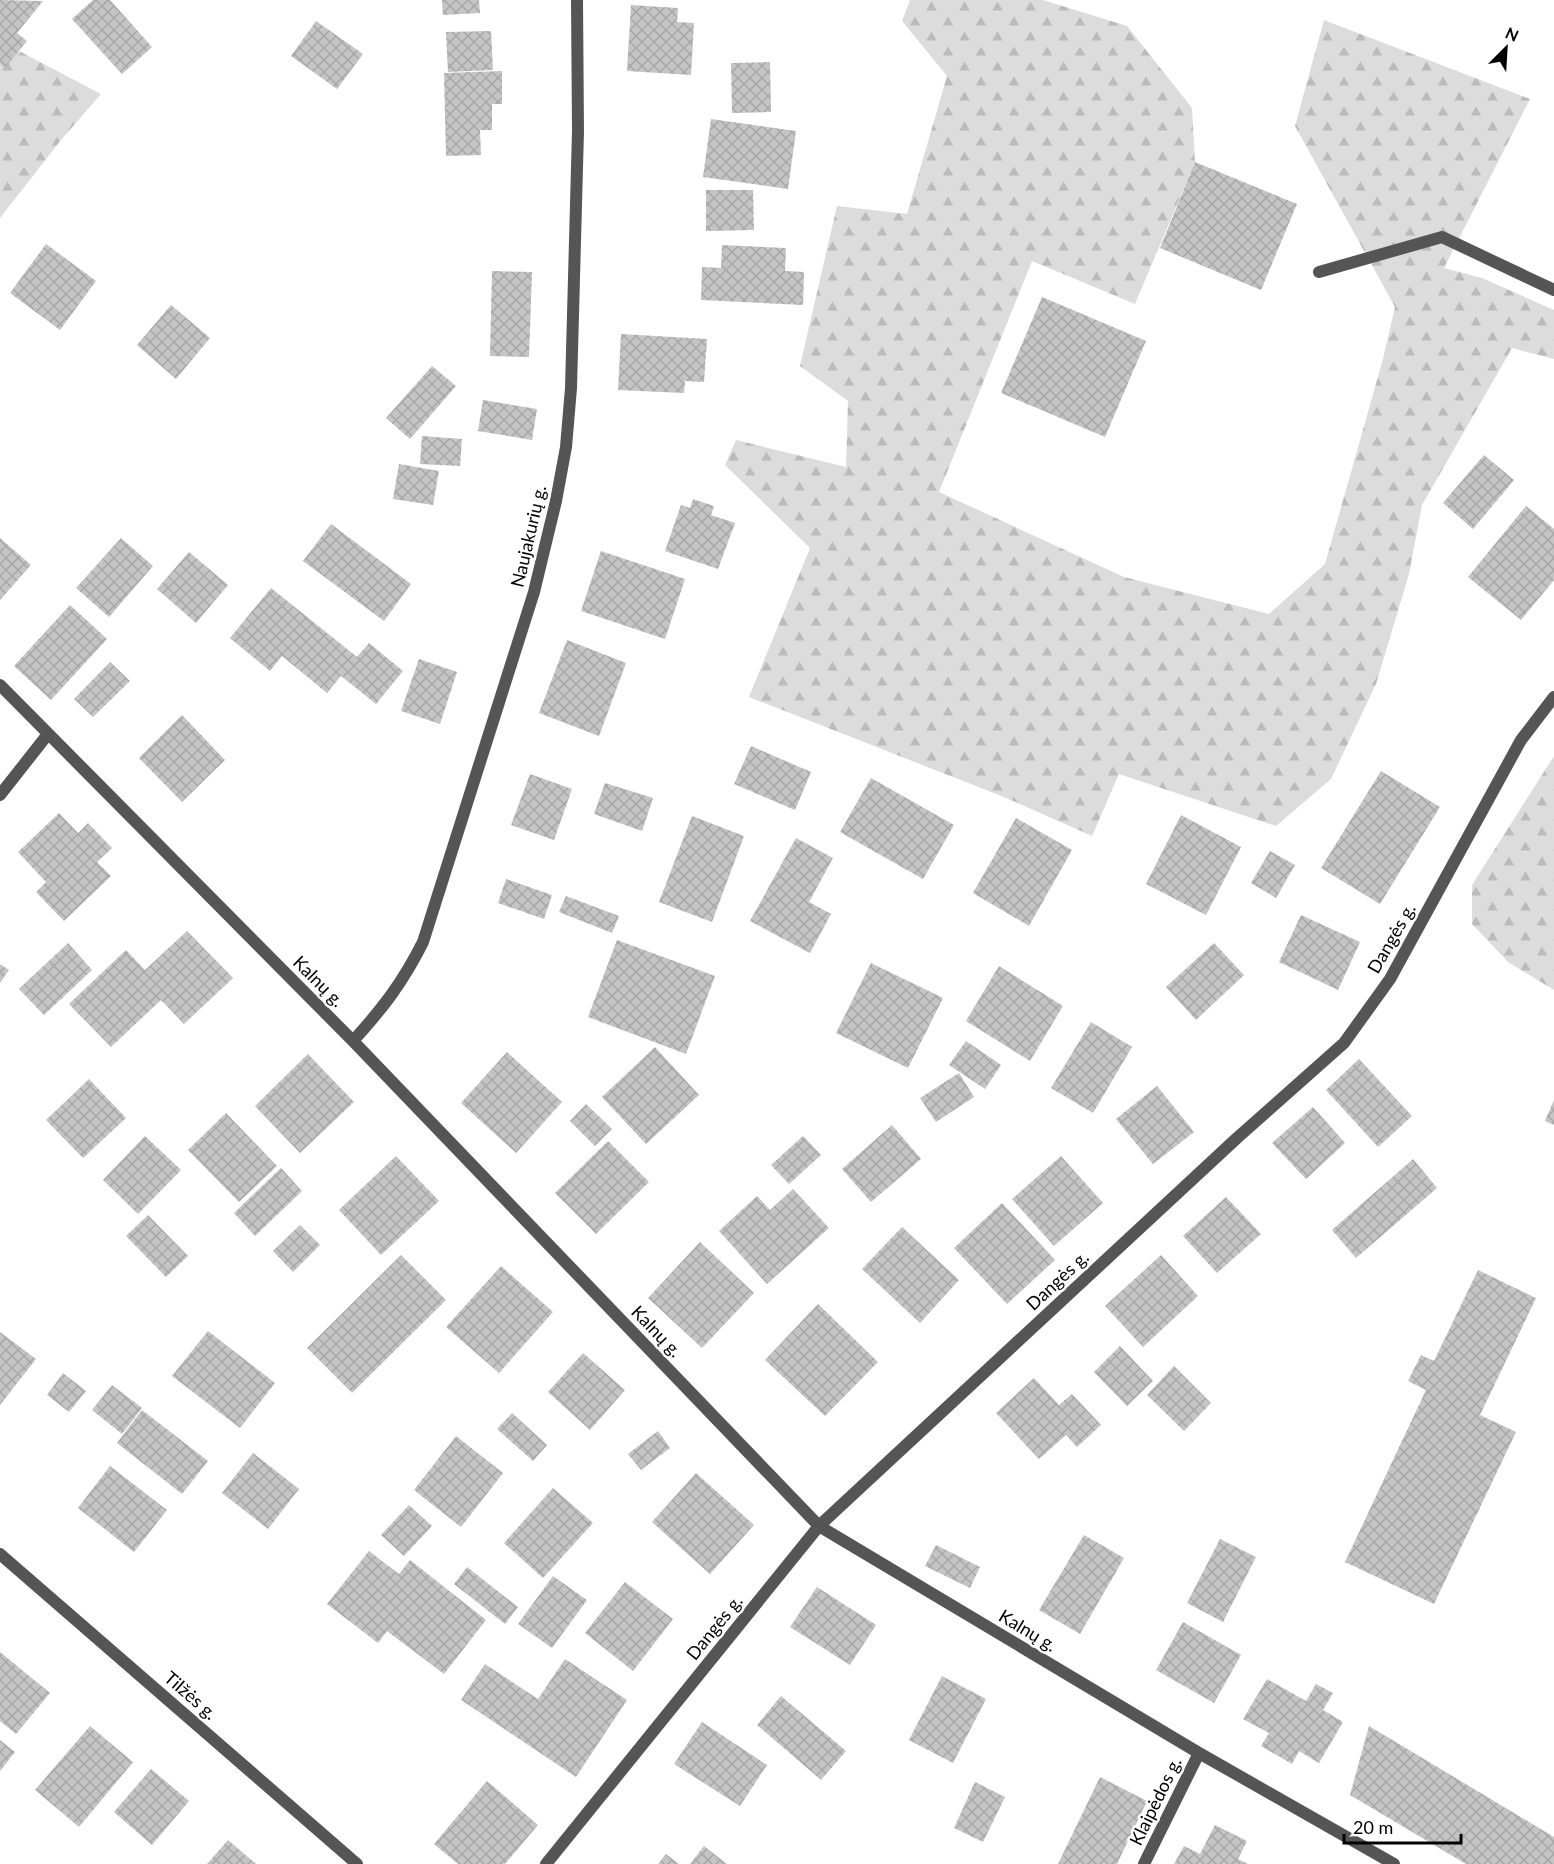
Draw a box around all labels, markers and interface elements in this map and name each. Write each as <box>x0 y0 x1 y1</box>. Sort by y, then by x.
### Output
north arrow <box>1476 18 1536 78</box>
text: N <box>1503 23 1522 45</box>
street label: Naujakurių g. <box>506 483 550 589</box>
street label: Dangės g. <box>1362 899 1420 977</box>
street label: Kalnų g. <box>289 951 349 1011</box>
street label: Dangės g. <box>1021 1246 1093 1314</box>
street label: Kalnų g. <box>627 1301 687 1361</box>
street label: Dangės g. <box>681 1590 747 1664</box>
street label: Kalnų g. <box>995 1604 1061 1656</box>
street label: Tilžės g. <box>160 1666 222 1724</box>
street label: Klaipėdos g. <box>1124 1753 1186 1849</box>
scale bar <box>1344 1807 1461 1845</box>
text: 20 m <box>1353 1816 1393 1838</box>

